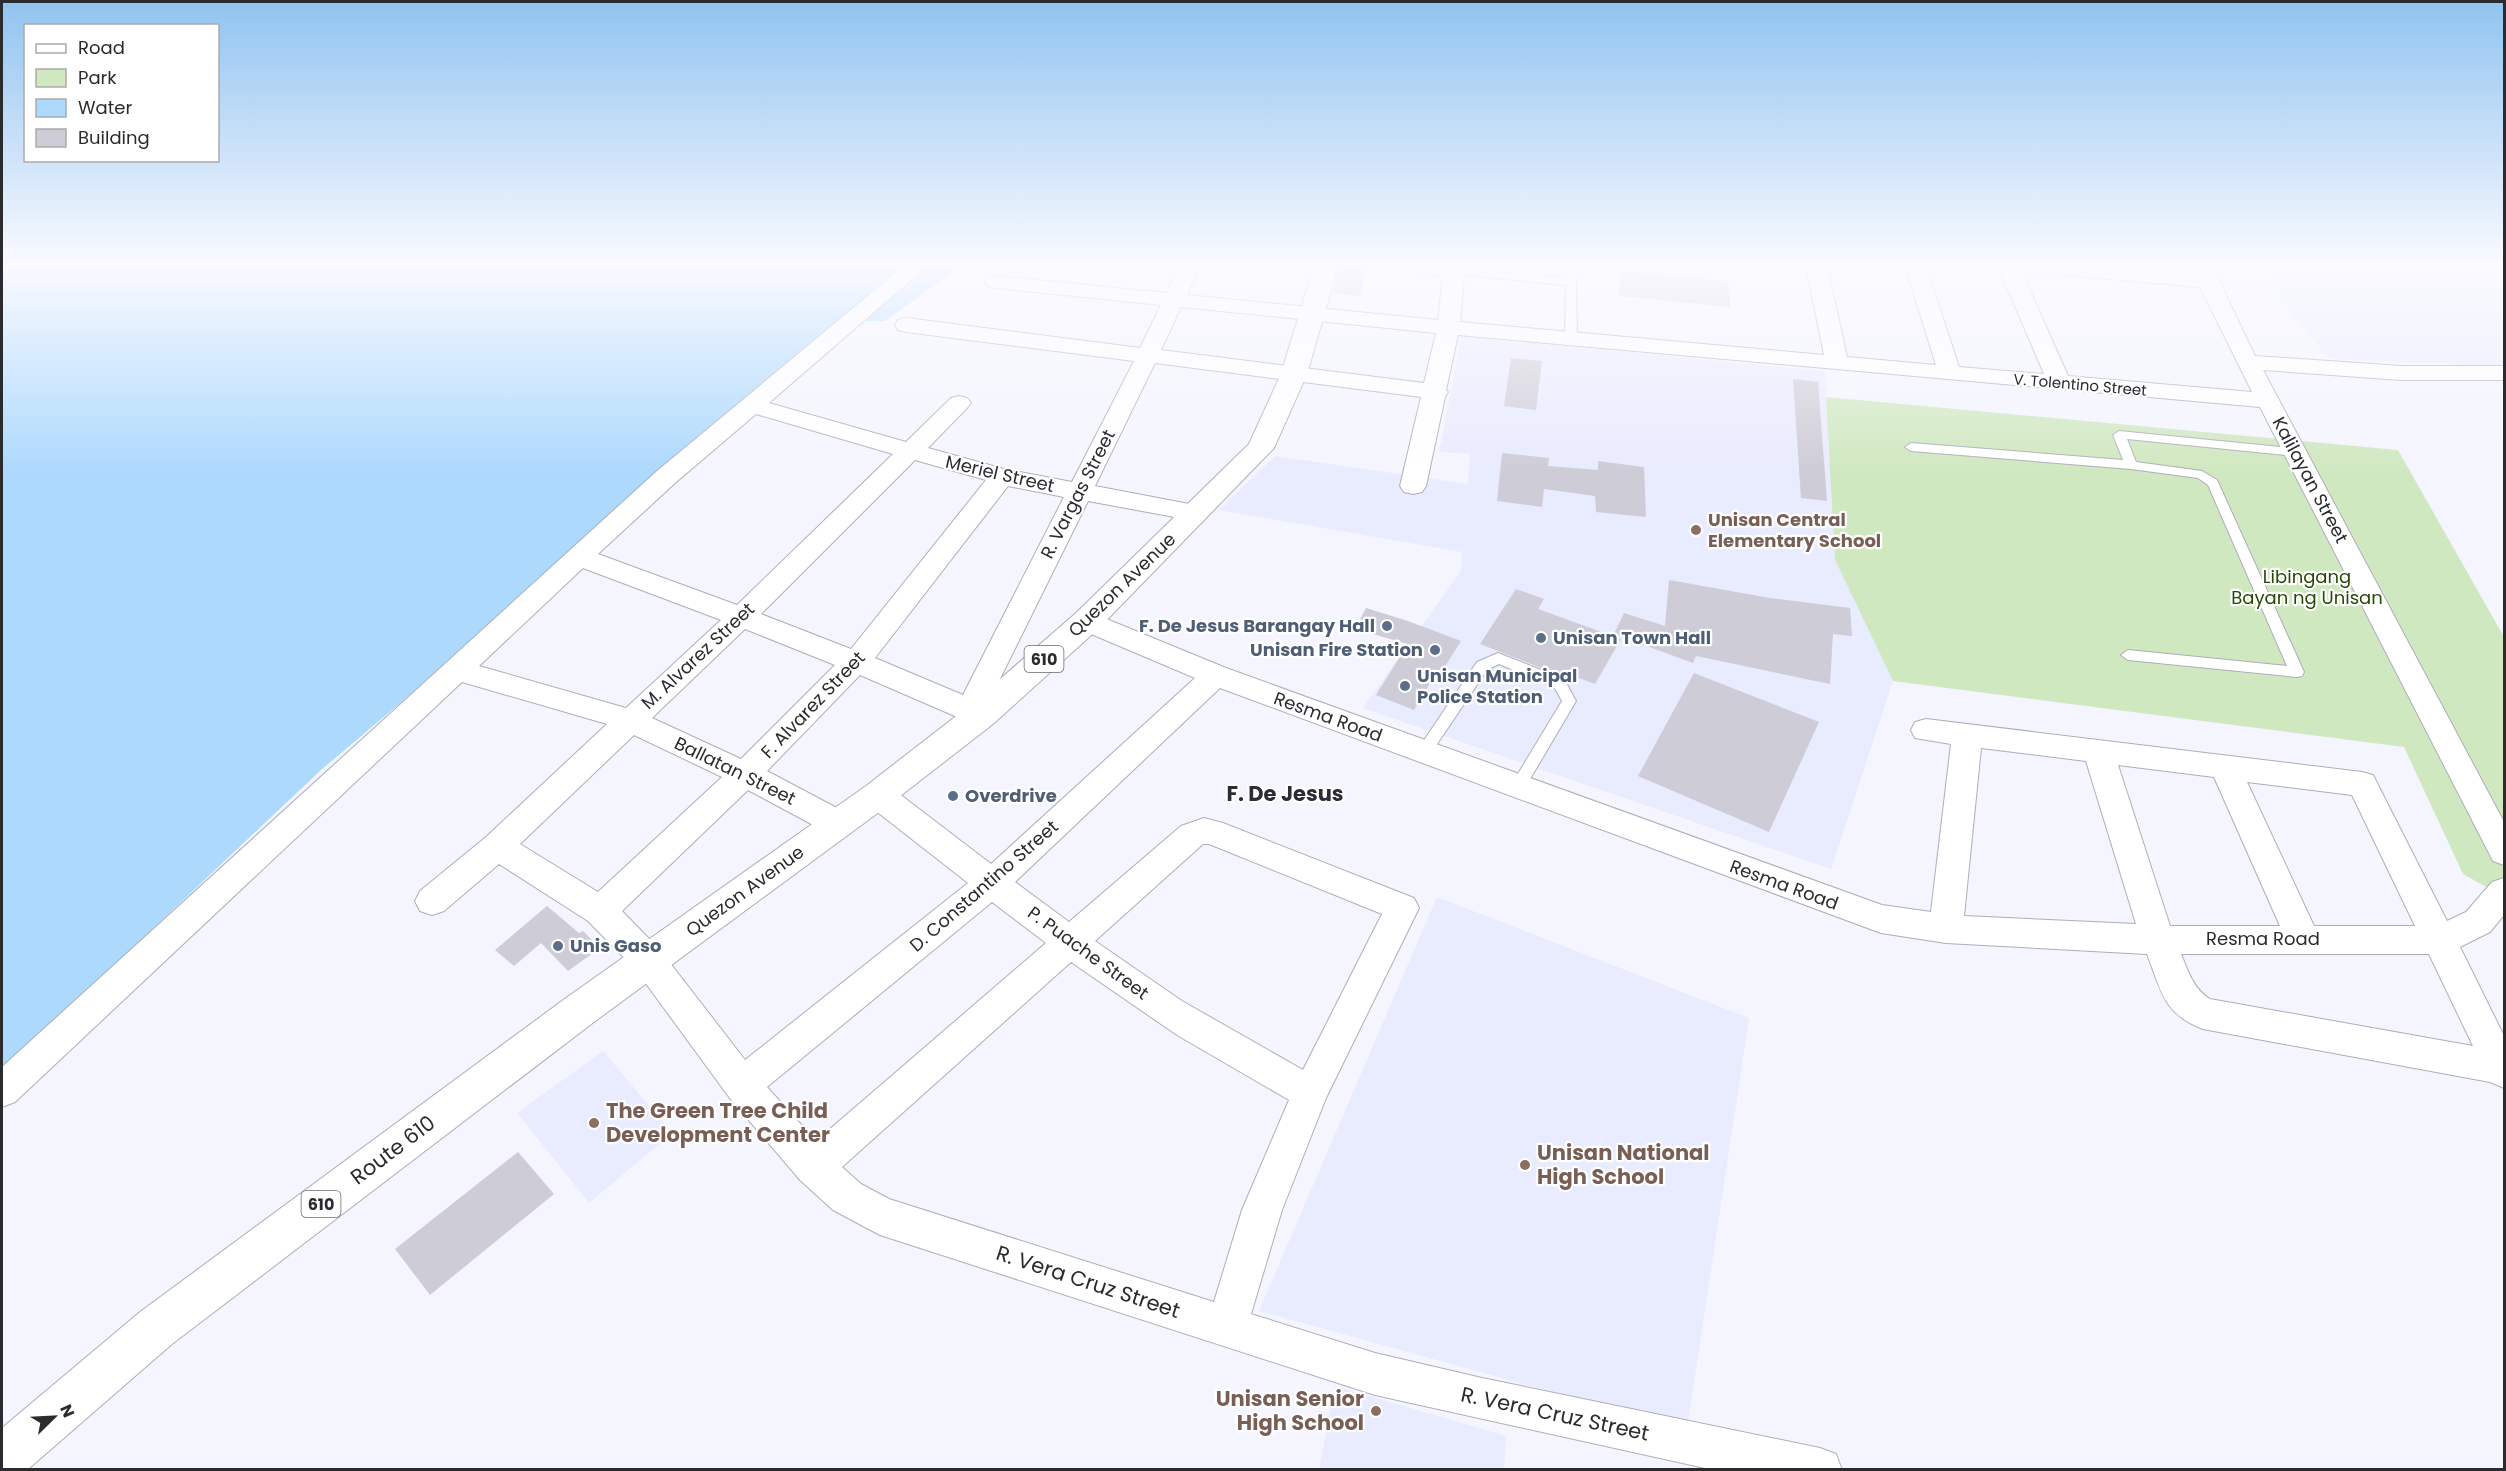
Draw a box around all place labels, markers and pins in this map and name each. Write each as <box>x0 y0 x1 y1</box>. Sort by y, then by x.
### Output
place label: Unisan Central Elementary School <box>1708 507 1881 553</box>
marker: Unisan Central Elementary School <box>1689 523 1703 537</box>
place label: F. De Jesus Barangay Hall <box>1139 613 1375 638</box>
marker: F. De Jesus Barangay Hall <box>1380 619 1394 633</box>
place label: Unisan Town Hall <box>1553 625 1711 650</box>
marker: Unisan Town Hall <box>1534 631 1548 645</box>
place label: Unisan Fire Station <box>1250 637 1423 662</box>
marker: Unisan Fire Station <box>1428 643 1442 657</box>
place label: Unisan Municipal Police Station <box>1417 663 1577 709</box>
marker: Unisan Municipal Police Station <box>1398 679 1412 693</box>
place label: Overdrive <box>965 783 1057 808</box>
marker: Overdrive <box>946 789 960 803</box>
place label: Unis Gaso <box>570 933 661 958</box>
marker: Unis Gaso <box>551 939 565 953</box>
place label: The Green Tree Child Development Center <box>606 1096 830 1149</box>
marker: The Green Tree Child Development Center <box>587 1116 601 1130</box>
place label: Unisan National High School <box>1537 1138 1710 1191</box>
marker: Unisan National High School <box>1518 1158 1532 1172</box>
place label: Unisan Senior High School <box>1216 1384 1364 1437</box>
marker: Unisan Senior High School <box>1369 1404 1383 1418</box>

